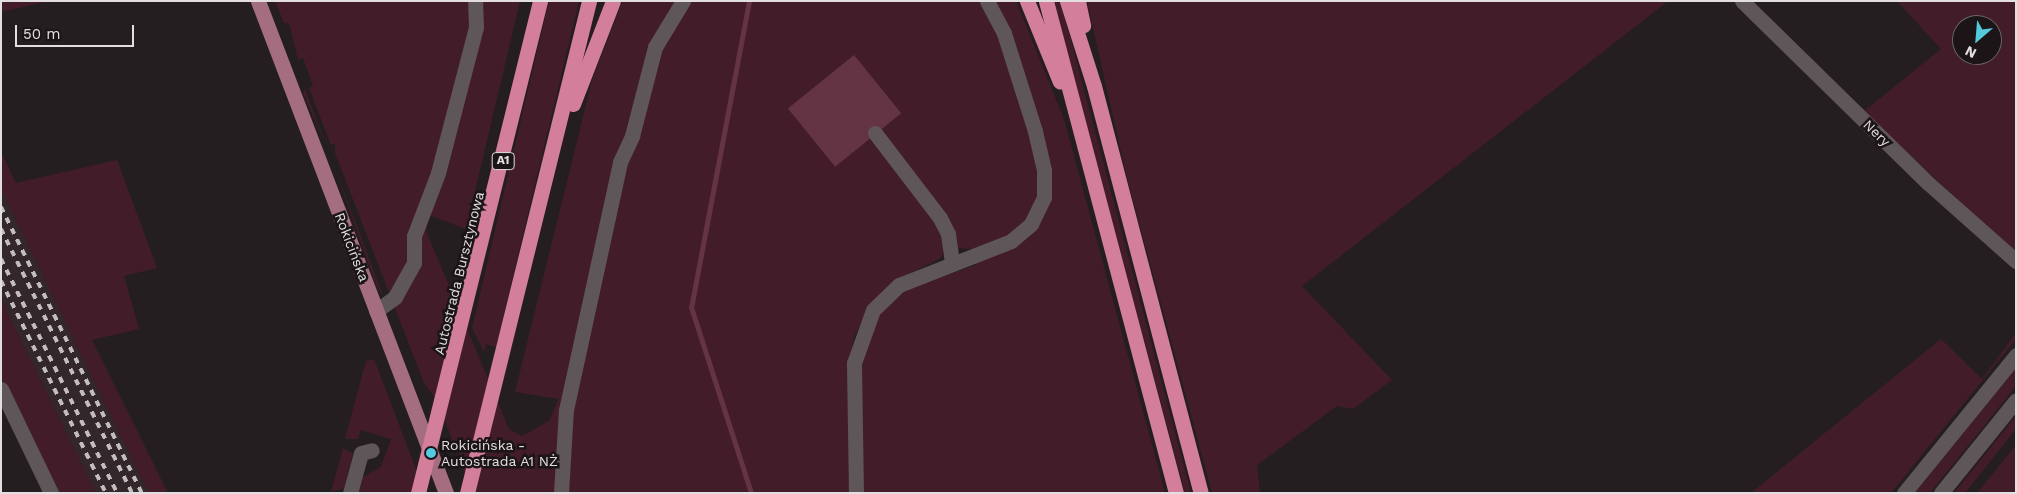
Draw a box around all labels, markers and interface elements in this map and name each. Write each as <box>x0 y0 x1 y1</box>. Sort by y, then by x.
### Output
scale bar <box>18 15 136 47</box>
north arrow <box>1952 15 2002 65</box>
text: 50 m <box>23 25 60 43</box>
text: N <box>1962 43 1979 62</box>
street label: Nery <box>1860 116 1894 150</box>
road number: A1 <box>490 152 516 170</box>
street label: Autostrada Bursztynowa <box>431 190 487 356</box>
street label: Rokicińska <box>331 210 373 284</box>
place label: Rokicińska - Autostrada A1 NŻ <box>441 437 559 470</box>
marker: Rokicińska - Autostrada A1 NŻ <box>425 447 437 459</box>

